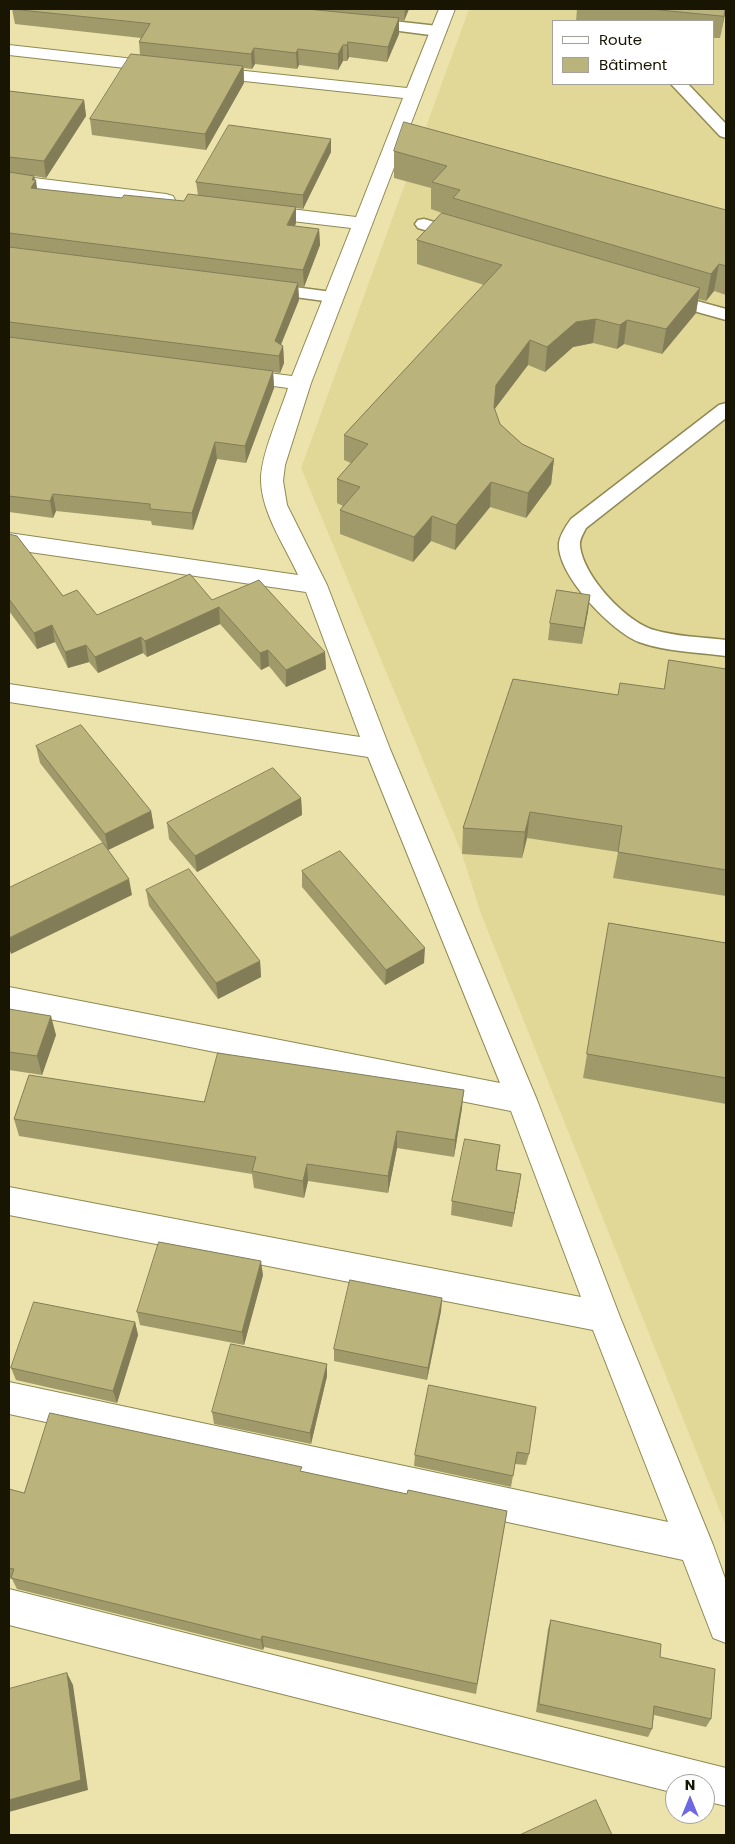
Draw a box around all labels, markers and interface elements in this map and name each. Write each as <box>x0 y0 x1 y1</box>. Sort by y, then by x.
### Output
legend <box>552 20 715 85</box>
text: Route <box>599 29 642 50</box>
text: Bâtiment <box>599 54 667 75</box>
north arrow <box>665 1774 715 1824</box>
text: N <box>685 1775 695 1795</box>

